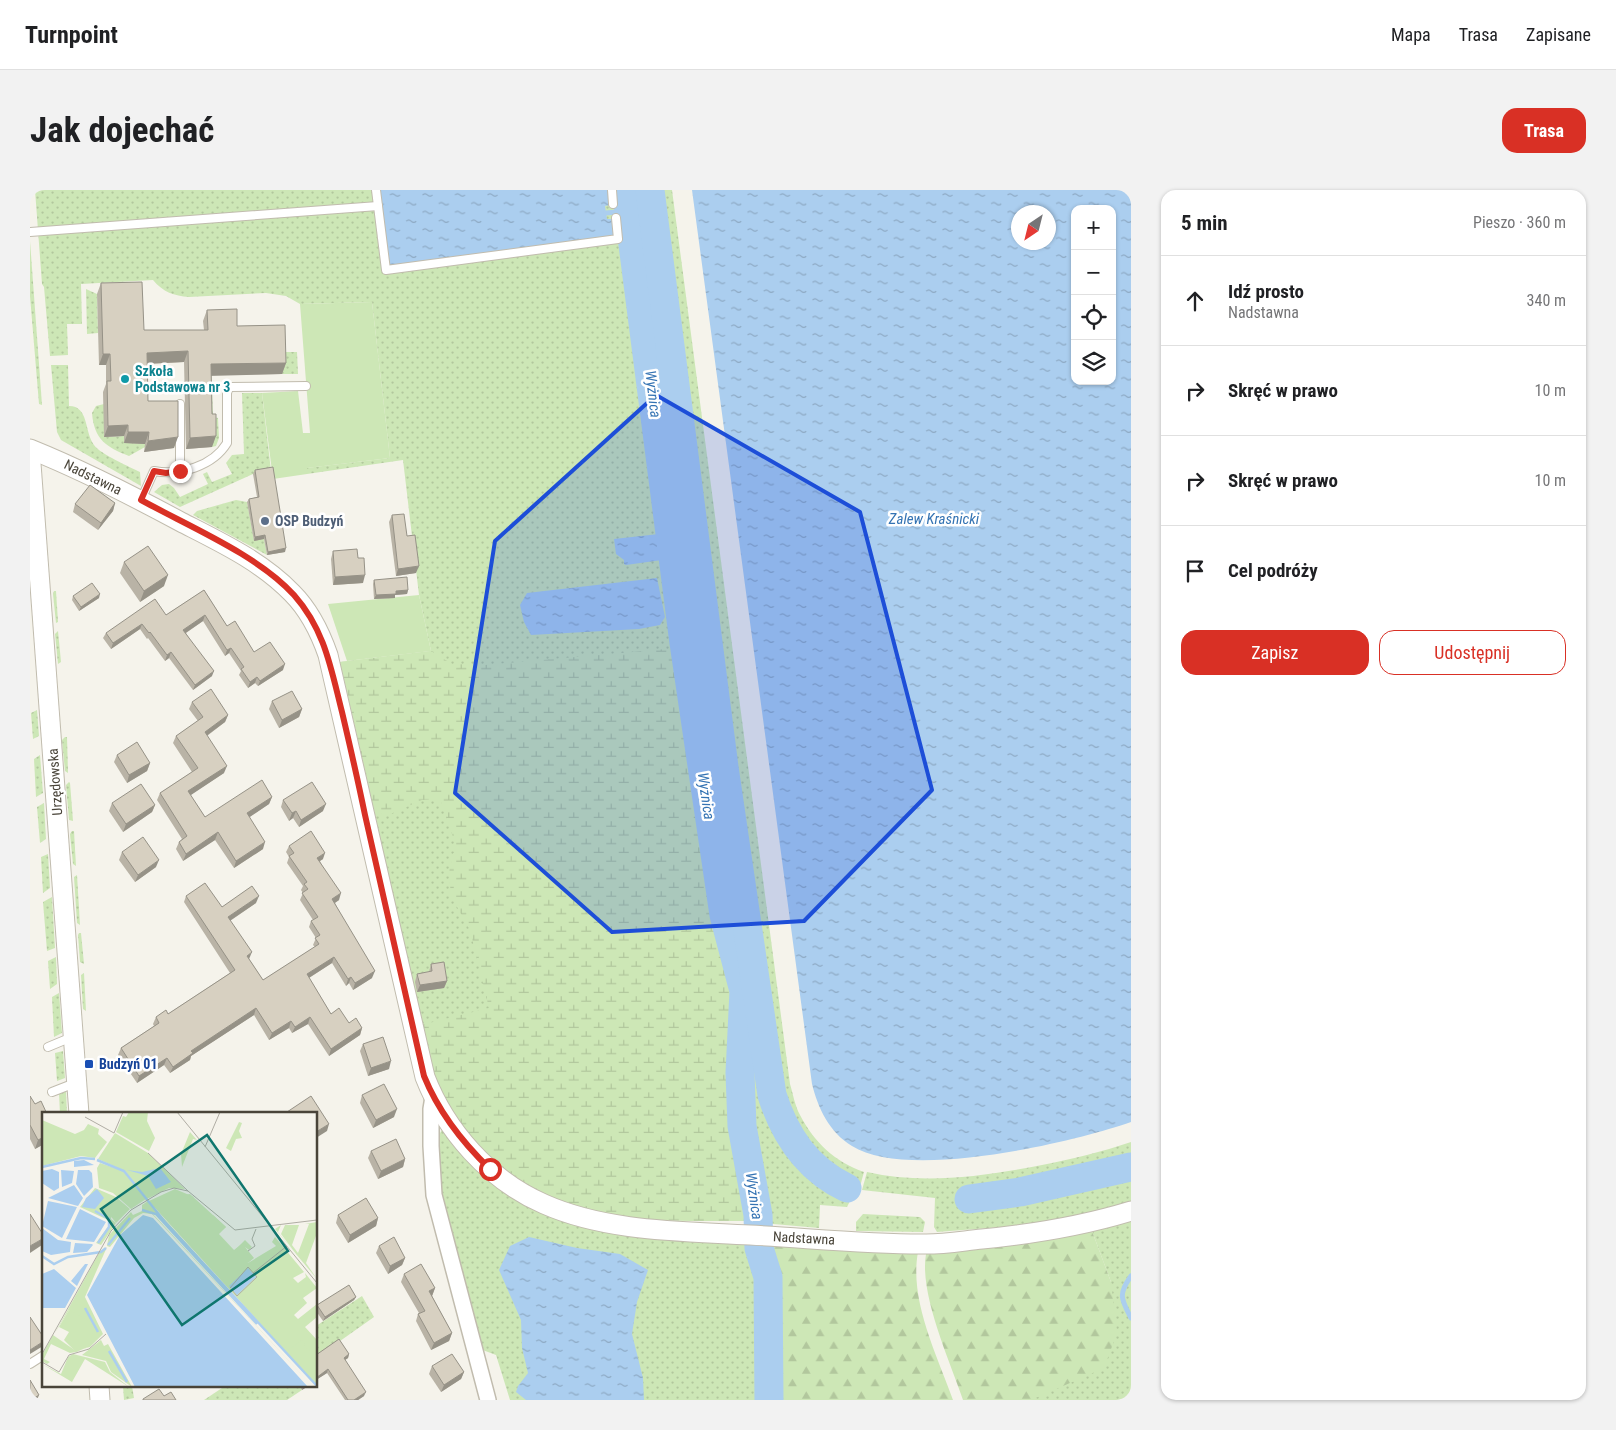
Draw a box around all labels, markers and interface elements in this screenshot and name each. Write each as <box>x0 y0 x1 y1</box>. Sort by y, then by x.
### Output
text: Turnpoint <box>25 21 118 49</box>
text: Mapa <box>1391 24 1431 45</box>
text: Trasa <box>1459 24 1498 45</box>
text: Zapisane <box>1526 24 1591 45</box>
button: Trasa <box>1502 108 1586 153</box>
text: Jak dojechać <box>30 110 214 151</box>
north arrow <box>1011 205 1056 250</box>
map controls <box>1071 205 1116 385</box>
button: + <box>1071 205 1116 250</box>
text: 5 min <box>1181 211 1228 235</box>
text: Pieszo · 360 m <box>1473 213 1566 232</box>
button: − <box>1071 250 1116 295</box>
text: Idź prosto <box>1228 280 1304 303</box>
icon: ahead <box>1181 287 1209 315</box>
text: 340 m <box>1527 291 1566 310</box>
button: locate <box>1071 295 1116 340</box>
text: Nadstawna <box>1228 303 1299 322</box>
button: layers <box>1071 340 1116 385</box>
place label: Szkoła Podstawowa nr 3 <box>135 363 230 395</box>
water label: Wyżnica <box>641 369 665 419</box>
marker: Szkoła Podstawowa nr 3 <box>119 373 131 385</box>
icon: right <box>1181 377 1209 405</box>
text: Skręć w prawo <box>1228 379 1338 402</box>
text: 10 m <box>1534 381 1566 400</box>
street label: Nadstawna <box>62 456 124 498</box>
route end <box>169 460 192 483</box>
icon: right <box>1181 467 1209 495</box>
text: Skręć w prawo <box>1228 469 1338 492</box>
text: 10 m <box>1534 471 1566 490</box>
water label: Zalew Kraśnicki <box>888 510 980 528</box>
place label: OSP Budzyń <box>275 513 343 529</box>
marker: OSP Budzyń <box>259 515 271 527</box>
icon: arrive <box>1181 557 1209 585</box>
text: Cel podróży <box>1228 559 1318 582</box>
button: Zapisz <box>1181 630 1369 675</box>
button: Udostępnij <box>1379 630 1566 675</box>
street label: Urzędowska <box>45 748 65 816</box>
water label: Wyżnica <box>694 771 718 821</box>
place label: Budzyń 01 <box>99 1056 158 1072</box>
marker: Budzyń 01 <box>83 1058 95 1070</box>
inset map <box>42 1112 318 1388</box>
route start <box>479 1158 502 1181</box>
water label: Wyżnica <box>742 1171 766 1221</box>
street label: Nadstawna <box>773 1228 835 1248</box>

